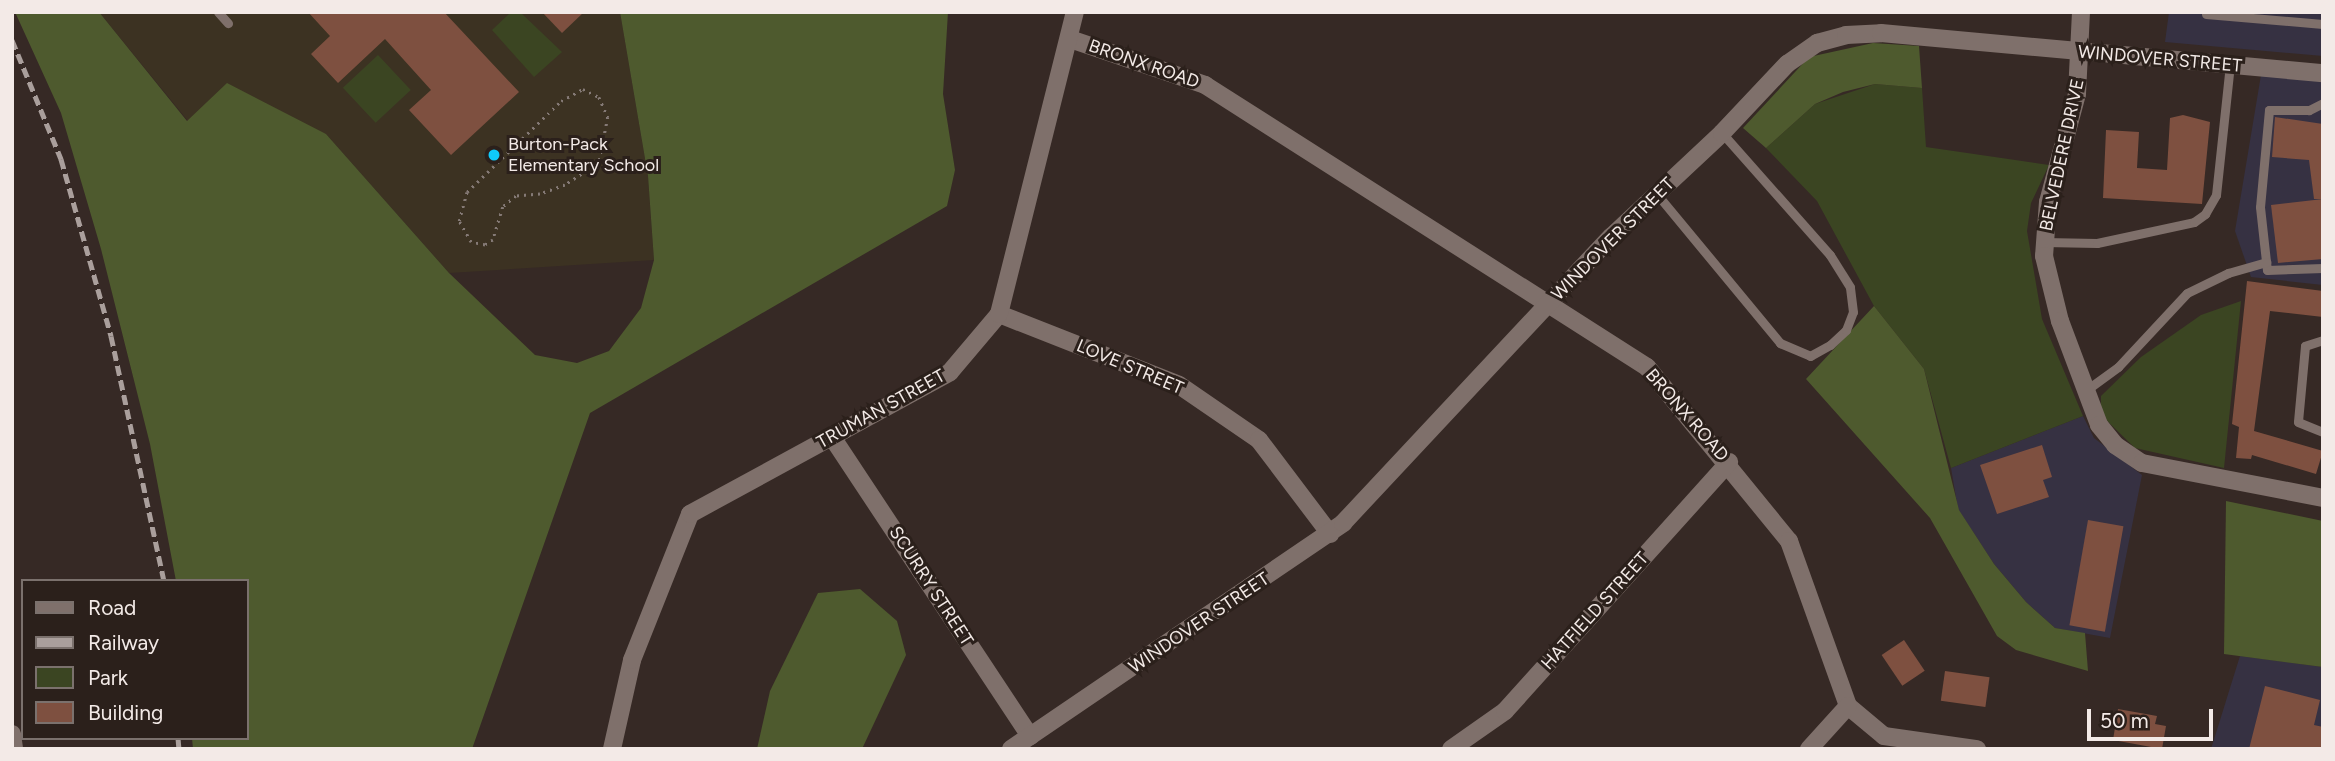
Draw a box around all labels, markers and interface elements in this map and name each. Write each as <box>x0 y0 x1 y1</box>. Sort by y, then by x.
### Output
street label: BRONX ROAD <box>1086 35 1202 93</box>
street label: WINDOVER STREET <box>2077 41 2243 77</box>
street label: BELVEDERE DRIVE <box>2035 77 2089 233</box>
place label: Burton-Pack Elementary School <box>508 134 659 176</box>
marker: Burton-Pack Elementary School <box>486 147 502 163</box>
street label: WINDOVER STREET <box>1547 173 1679 305</box>
street label: LOVE STREET <box>1073 335 1187 399</box>
street label: BRONX ROAD <box>1641 364 1733 466</box>
street label: TRUMAN STREET <box>813 365 949 453</box>
street label: SCURRY STREET <box>884 522 978 650</box>
street label: HATFIELD STREET <box>1537 548 1653 674</box>
street label: WINDOVER STREET <box>1125 568 1273 678</box>
legend <box>21 579 248 740</box>
text: Road <box>88 595 136 620</box>
text: Railway <box>88 630 159 655</box>
text: Park <box>88 665 128 690</box>
scale bar <box>2090 694 2216 738</box>
text: Building <box>88 700 163 725</box>
text: 50 m <box>2100 708 2149 733</box>

